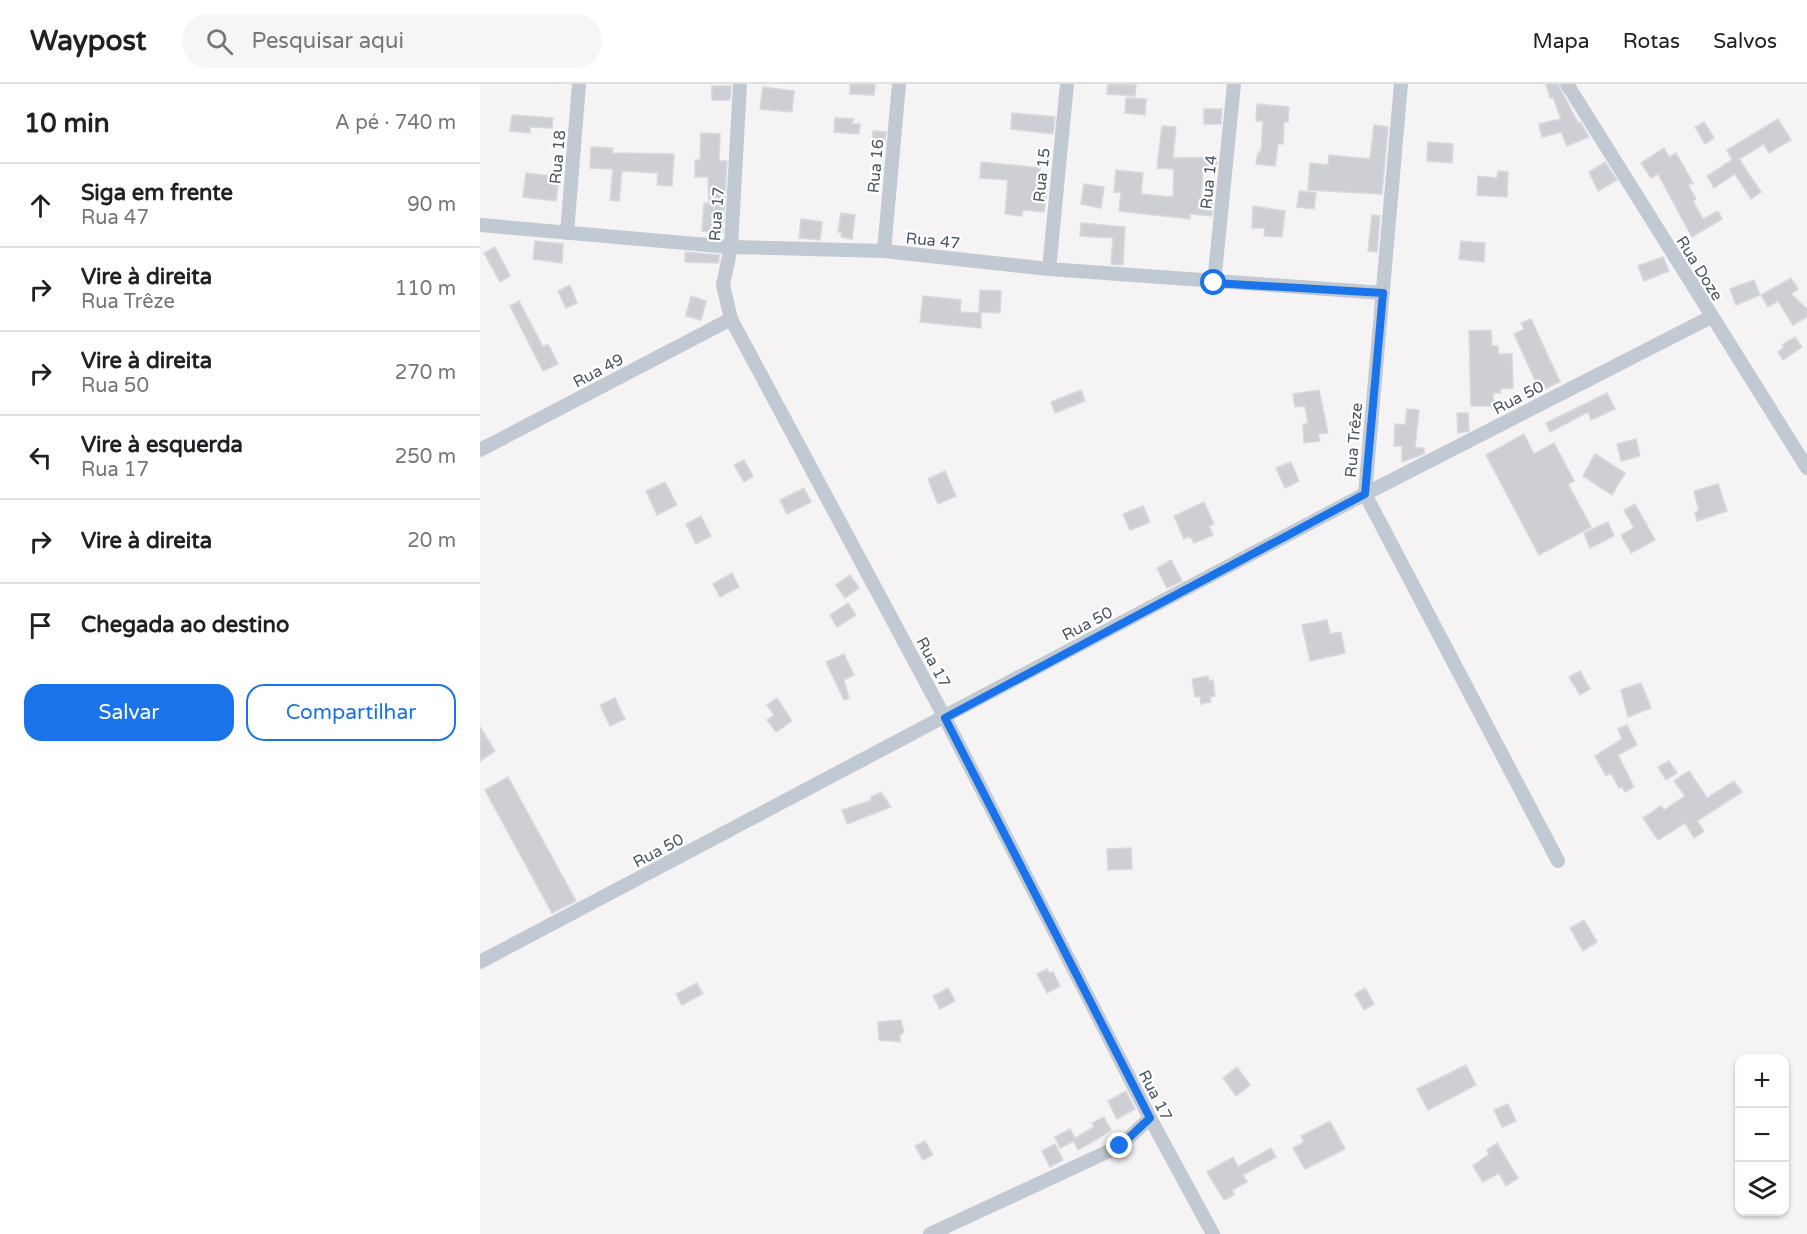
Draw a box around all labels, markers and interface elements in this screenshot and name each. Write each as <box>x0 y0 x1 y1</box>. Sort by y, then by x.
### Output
search box <box>182 14 602 68</box>
text: Waypost <box>30 24 146 58</box>
icon: search <box>203 25 236 58</box>
text: Pesquisar aqui <box>251 28 404 54</box>
text: Mapa <box>1532 29 1590 54</box>
text: Rotas <box>1623 29 1680 54</box>
text: Salvos <box>1713 29 1777 54</box>
text: 10 min <box>24 108 110 139</box>
text: A pé · 740 m <box>335 111 456 135</box>
street label: Rua 18 <box>546 129 570 185</box>
street label: Rua 16 <box>864 138 888 194</box>
street label: Rua 15 <box>1029 147 1055 203</box>
street label: Rua 14 <box>1196 154 1222 210</box>
text: Siga em frente <box>81 180 233 206</box>
street label: Rua 17 <box>705 186 729 242</box>
icon: ahead <box>24 189 57 222</box>
text: 90 m <box>407 193 456 217</box>
text: Rua 47 <box>81 206 149 230</box>
street label: Rua 47 <box>905 228 961 254</box>
street label: Rua Doze <box>1671 232 1727 305</box>
text: Vire à direita <box>81 264 212 290</box>
route start <box>1200 269 1226 295</box>
icon: right <box>24 273 57 306</box>
text: 110 m <box>395 277 456 301</box>
text: Rua Trêze <box>81 290 175 314</box>
text: Vire à direita <box>81 348 212 374</box>
street label: Rua 49 <box>570 349 627 392</box>
icon: right <box>24 357 57 390</box>
text: 270 m <box>395 361 456 385</box>
text: Rua 50 <box>81 374 149 398</box>
street label: Rua 50 <box>1490 377 1547 419</box>
street label: Rua Trêze <box>1341 402 1367 478</box>
text: Vire à esquerda <box>81 432 243 458</box>
icon: left <box>24 441 57 474</box>
text: 250 m <box>395 445 456 469</box>
text: Rua 17 <box>81 458 149 482</box>
icon: right <box>24 525 57 558</box>
text: Vire à direita <box>81 528 212 554</box>
text: 20 m <box>407 529 456 553</box>
street label: Rua 50 <box>1059 602 1116 645</box>
icon: arrive <box>24 609 57 642</box>
text: Chegada ao destino <box>81 612 289 638</box>
street label: Rua 17 <box>912 634 955 691</box>
button: Salvar <box>24 684 234 741</box>
button: Compartilhar <box>246 684 456 741</box>
street label: Rua 50 <box>630 829 687 872</box>
map controls <box>1735 1054 1789 1216</box>
button: + <box>1735 1054 1789 1108</box>
street label: Rua 17 <box>1134 1067 1176 1124</box>
button: − <box>1735 1108 1789 1162</box>
route end <box>1106 1132 1132 1158</box>
button: layers <box>1735 1162 1789 1216</box>

